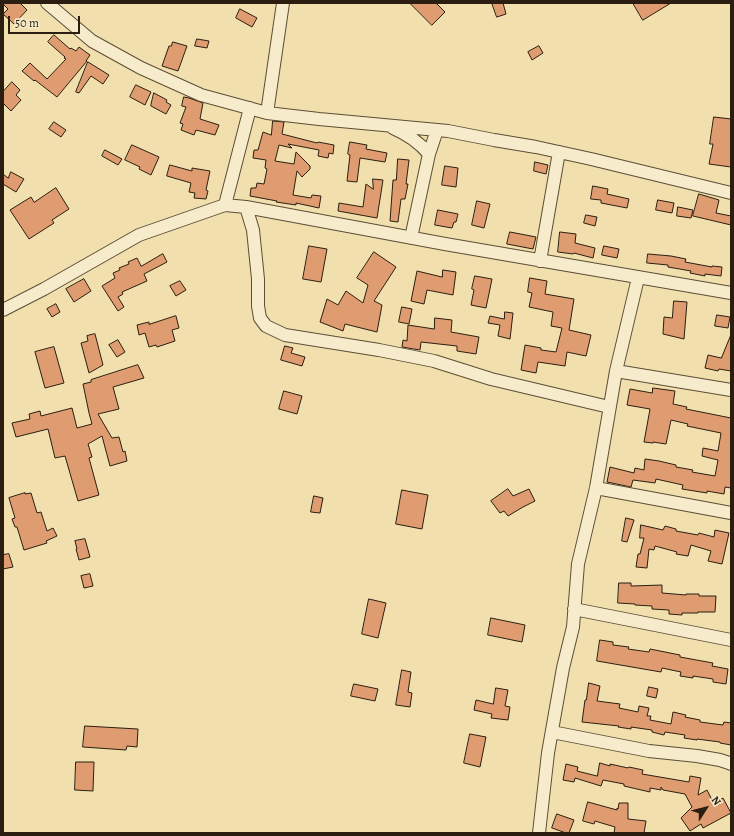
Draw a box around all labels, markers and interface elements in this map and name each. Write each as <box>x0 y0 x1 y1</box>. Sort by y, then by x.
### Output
scale bar <box>10 8 82 34</box>
text: 50 m <box>15 15 39 31</box>
north arrow <box>686 788 726 828</box>
text: N <box>708 793 725 808</box>

